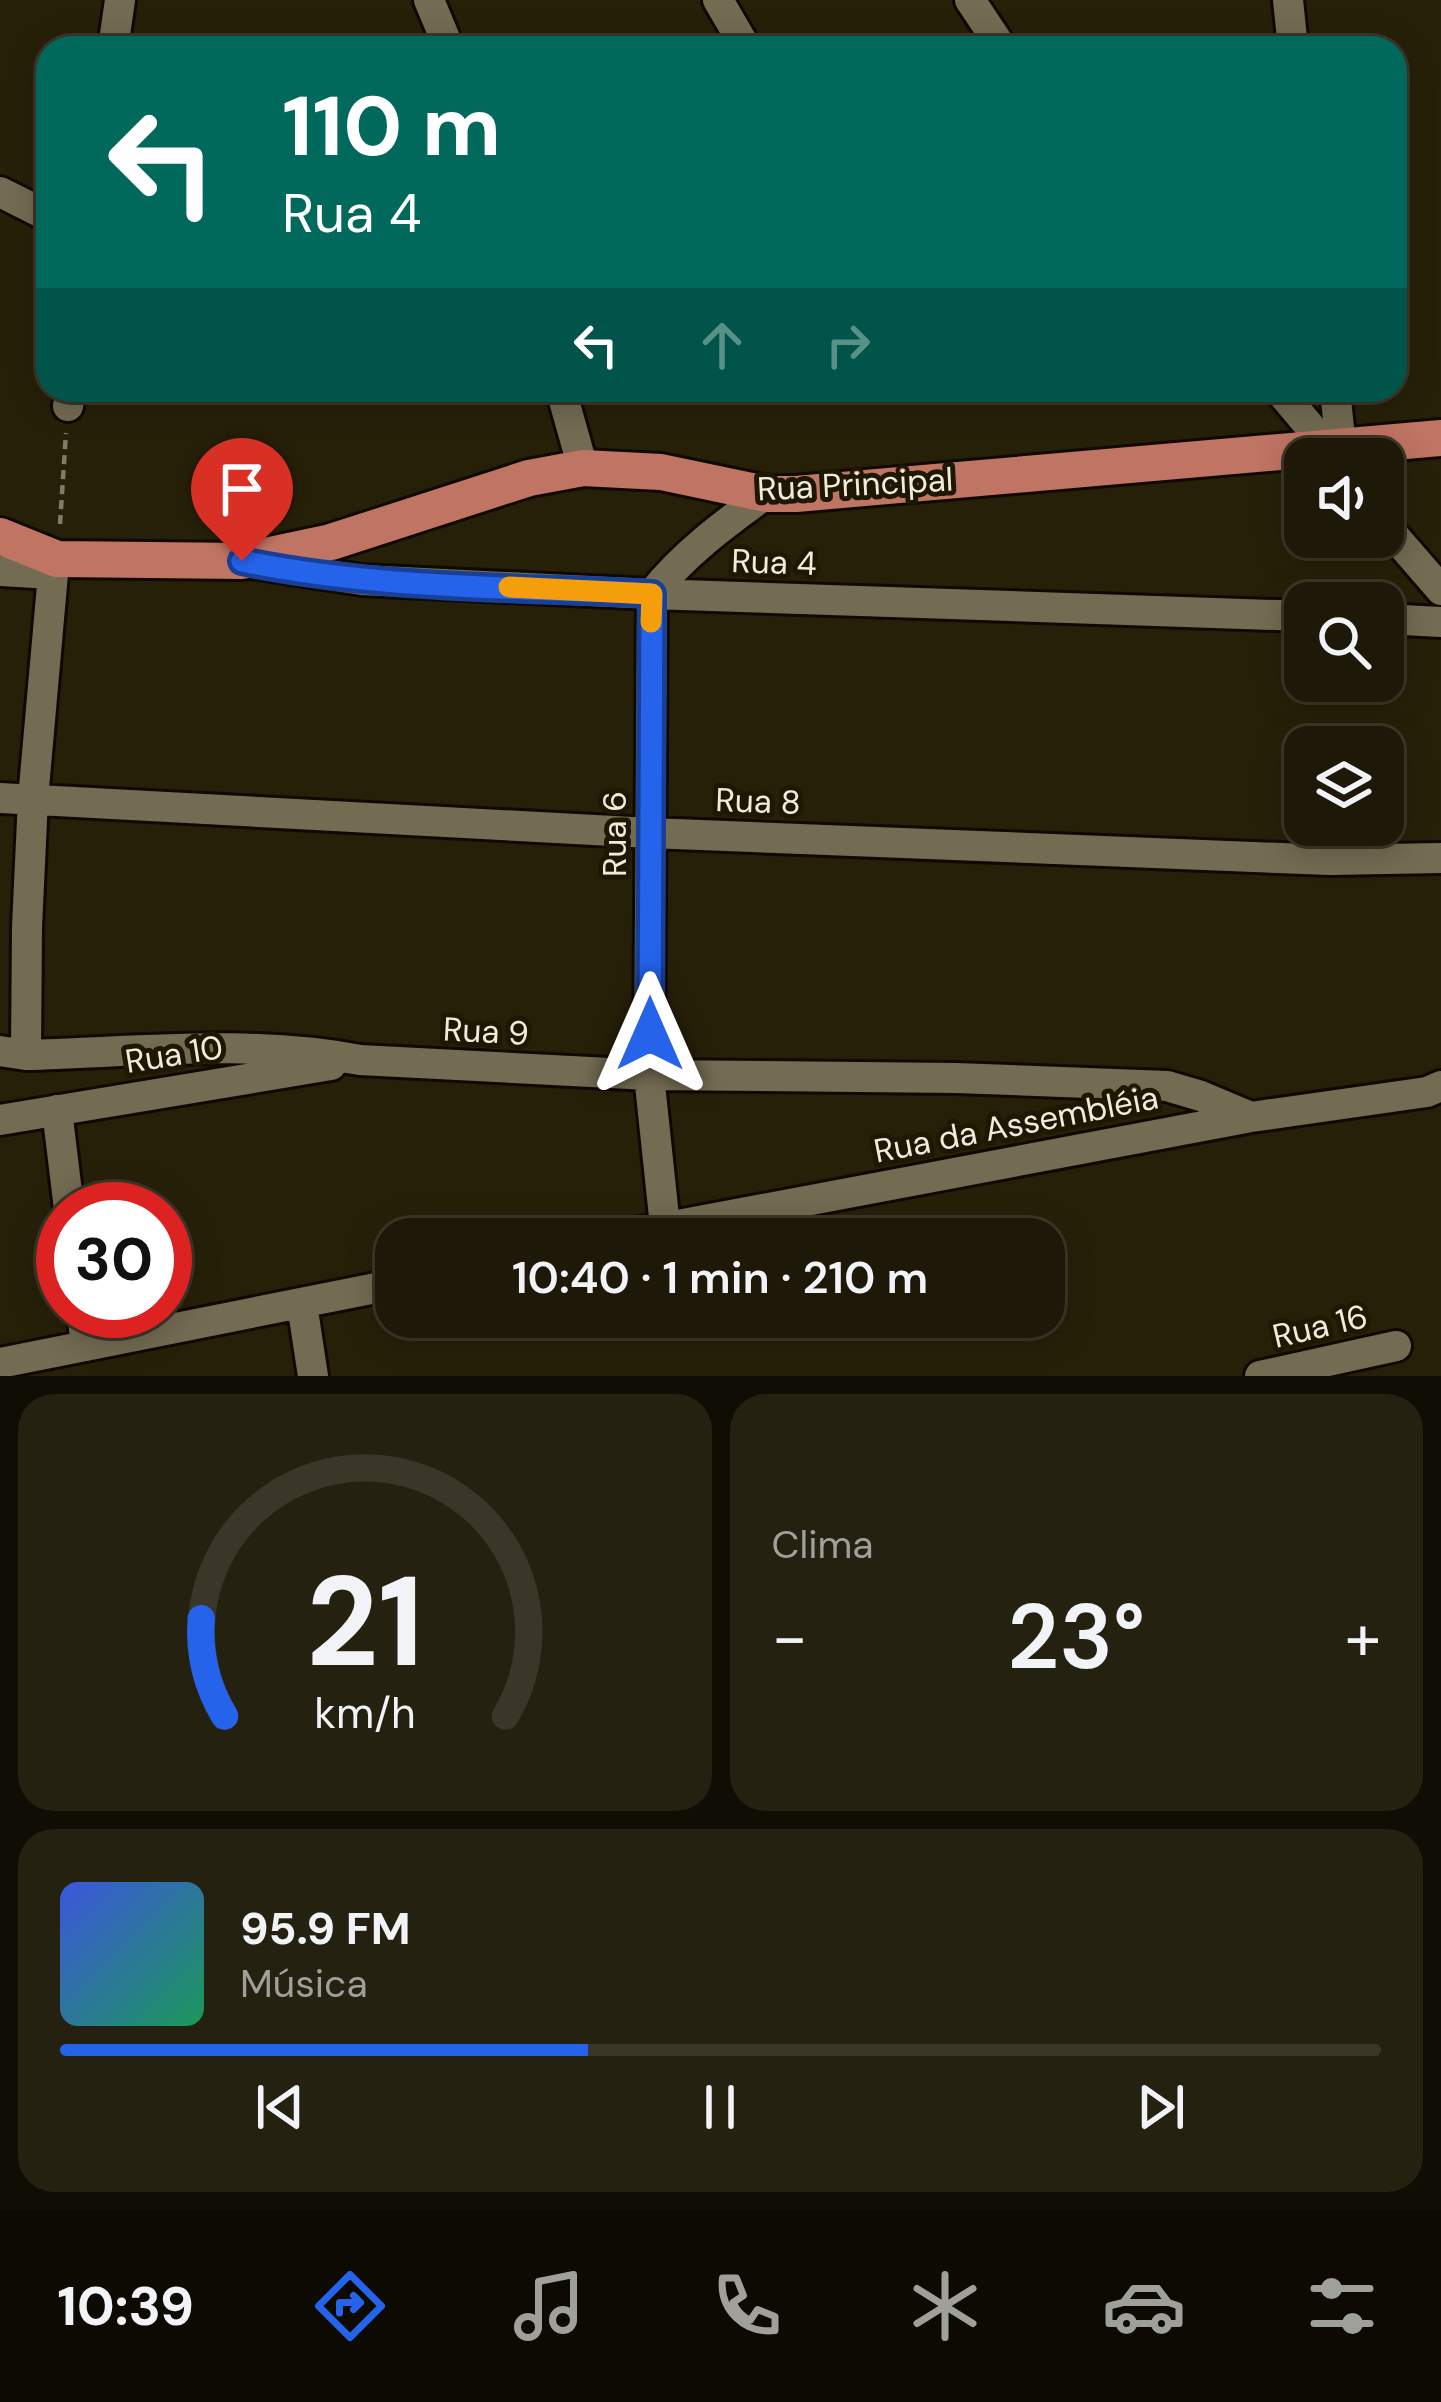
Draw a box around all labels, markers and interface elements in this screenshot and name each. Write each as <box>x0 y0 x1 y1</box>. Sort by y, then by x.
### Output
text: 110 m <box>282 72 501 181</box>
icon: left <box>84 84 240 240</box>
text: Rua 4 <box>282 178 422 249</box>
icon: left <box>563 312 629 378</box>
icon: ahead <box>689 312 755 378</box>
icon: right <box>815 312 881 378</box>
pin <box>191 438 293 561</box>
map controls <box>1284 438 1404 846</box>
button: sound <box>1284 438 1404 558</box>
icon: arrive <box>209 456 275 522</box>
street label: Rua Principal <box>756 457 954 511</box>
street label: Rua 4 <box>731 539 817 585</box>
button: search <box>1284 582 1404 702</box>
button: layers <box>1284 726 1404 846</box>
street label: Rua 8 <box>715 778 801 824</box>
street label: Rua 6 <box>593 791 636 877</box>
position arrow <box>587 971 713 1097</box>
street label: Rua 9 <box>442 1007 530 1055</box>
street label: Rua 10 <box>122 1025 226 1083</box>
street label: Rua da Assembléia <box>870 1075 1162 1173</box>
speed limit sign: 30 <box>36 1182 192 1338</box>
text: 10:40 · 1 min · 210 m <box>512 1248 928 1307</box>
street label: Rua 16 <box>1268 1294 1372 1358</box>
text: Clima <box>772 1519 874 1570</box>
text: 21 <box>306 1541 423 1704</box>
text: 23° <box>1007 1579 1145 1696</box>
text: − <box>772 1595 808 1680</box>
text: + <box>1345 1595 1381 1680</box>
text: km/h <box>314 1684 415 1740</box>
text: 95.9 FM <box>240 1899 411 1958</box>
text: Música <box>240 1958 368 2009</box>
icon: previous <box>247 2074 313 2140</box>
icon: pause <box>687 2074 753 2140</box>
icon: next <box>1128 2074 1194 2140</box>
icon: directions <box>308 2264 392 2348</box>
icon: music <box>507 2264 591 2348</box>
icon: phone <box>705 2264 789 2348</box>
icon: climate <box>903 2264 987 2348</box>
icon: car <box>1102 2264 1186 2348</box>
icon: filters <box>1300 2264 1384 2348</box>
text: 10:39 <box>57 2271 194 2342</box>

